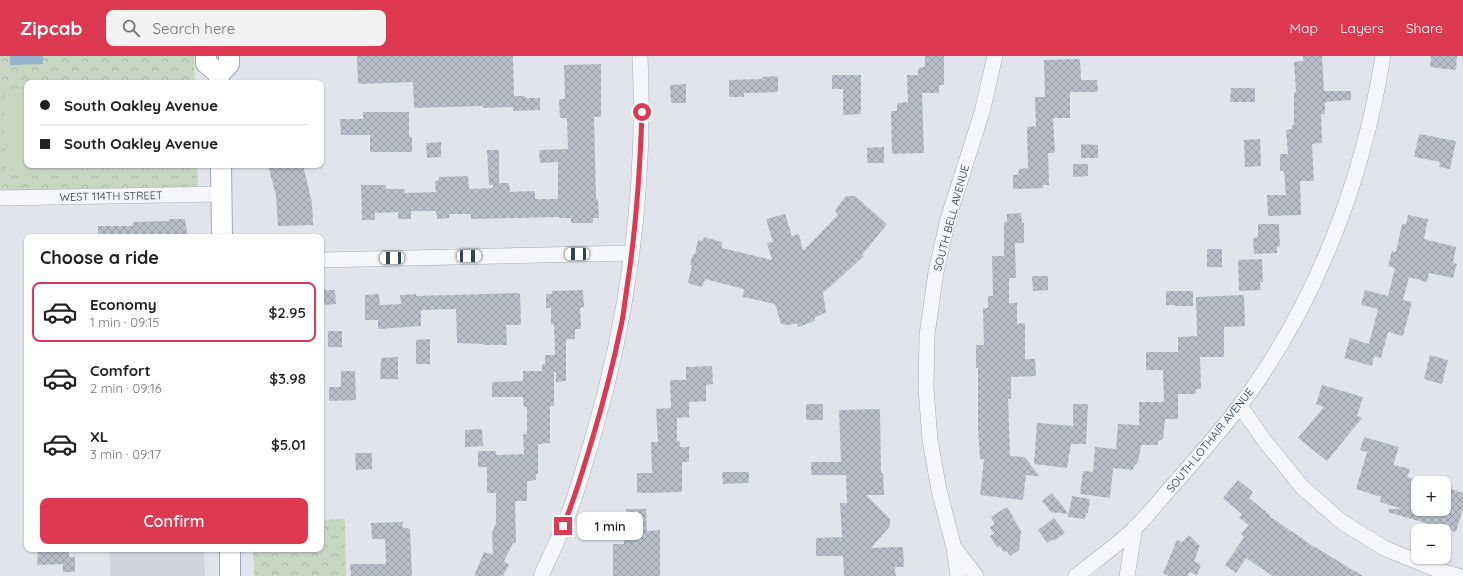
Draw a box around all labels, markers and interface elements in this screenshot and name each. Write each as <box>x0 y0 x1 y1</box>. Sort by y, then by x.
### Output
search box <box>106 10 386 46</box>
text: Zipcab <box>20 16 82 40</box>
icon: search <box>120 17 142 39</box>
text: Search here <box>152 19 235 38</box>
text: Map <box>1289 19 1318 37</box>
text: Layers <box>1340 19 1384 37</box>
text: Share <box>1406 19 1443 37</box>
text: South Oakley Avenue <box>64 96 218 115</box>
route start <box>633 103 651 121</box>
text: South Oakley Avenue <box>64 134 218 153</box>
street label: SOUTH BELL AVENUE <box>930 163 972 273</box>
street label: WEST 114TH STREET <box>59 188 163 204</box>
text: Choose a ride <box>40 246 159 269</box>
car <box>565 248 589 260</box>
car <box>457 250 481 262</box>
car <box>380 252 404 264</box>
icon: car <box>42 294 78 330</box>
text: Economy <box>90 295 157 314</box>
text: $2.95 <box>268 303 306 322</box>
text: 1 min · 09:15 <box>90 314 159 330</box>
icon: car <box>42 360 78 396</box>
text: Comfort <box>90 361 151 380</box>
text: $3.98 <box>269 369 306 388</box>
text: 2 min · 09:16 <box>90 380 162 396</box>
street label: SOUTH LOTHAIR AVENUE <box>1163 385 1257 495</box>
icon: car <box>42 426 78 462</box>
text: XL <box>90 427 108 446</box>
text: $5.01 <box>271 435 306 454</box>
text: 3 min · 09:17 <box>90 446 161 462</box>
map controls <box>1411 476 1451 564</box>
button: + <box>1411 476 1451 516</box>
button: Confirm <box>40 498 308 544</box>
callout: 1 min <box>577 512 643 540</box>
route end <box>554 517 572 535</box>
text: 1 min <box>594 518 626 534</box>
button: − <box>1411 524 1451 564</box>

